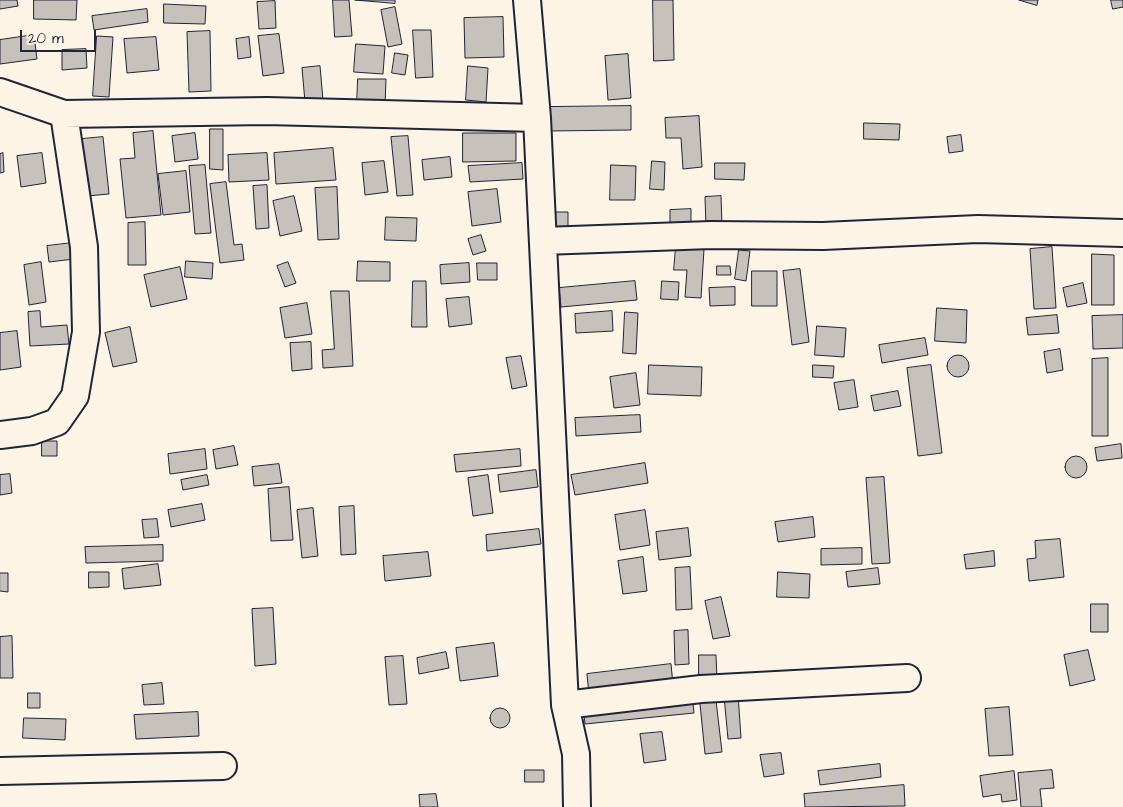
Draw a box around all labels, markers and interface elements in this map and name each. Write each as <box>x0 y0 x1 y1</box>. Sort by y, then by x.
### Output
scale bar <box>22 20 99 52</box>
text: 20 m <box>28 28 64 49</box>

